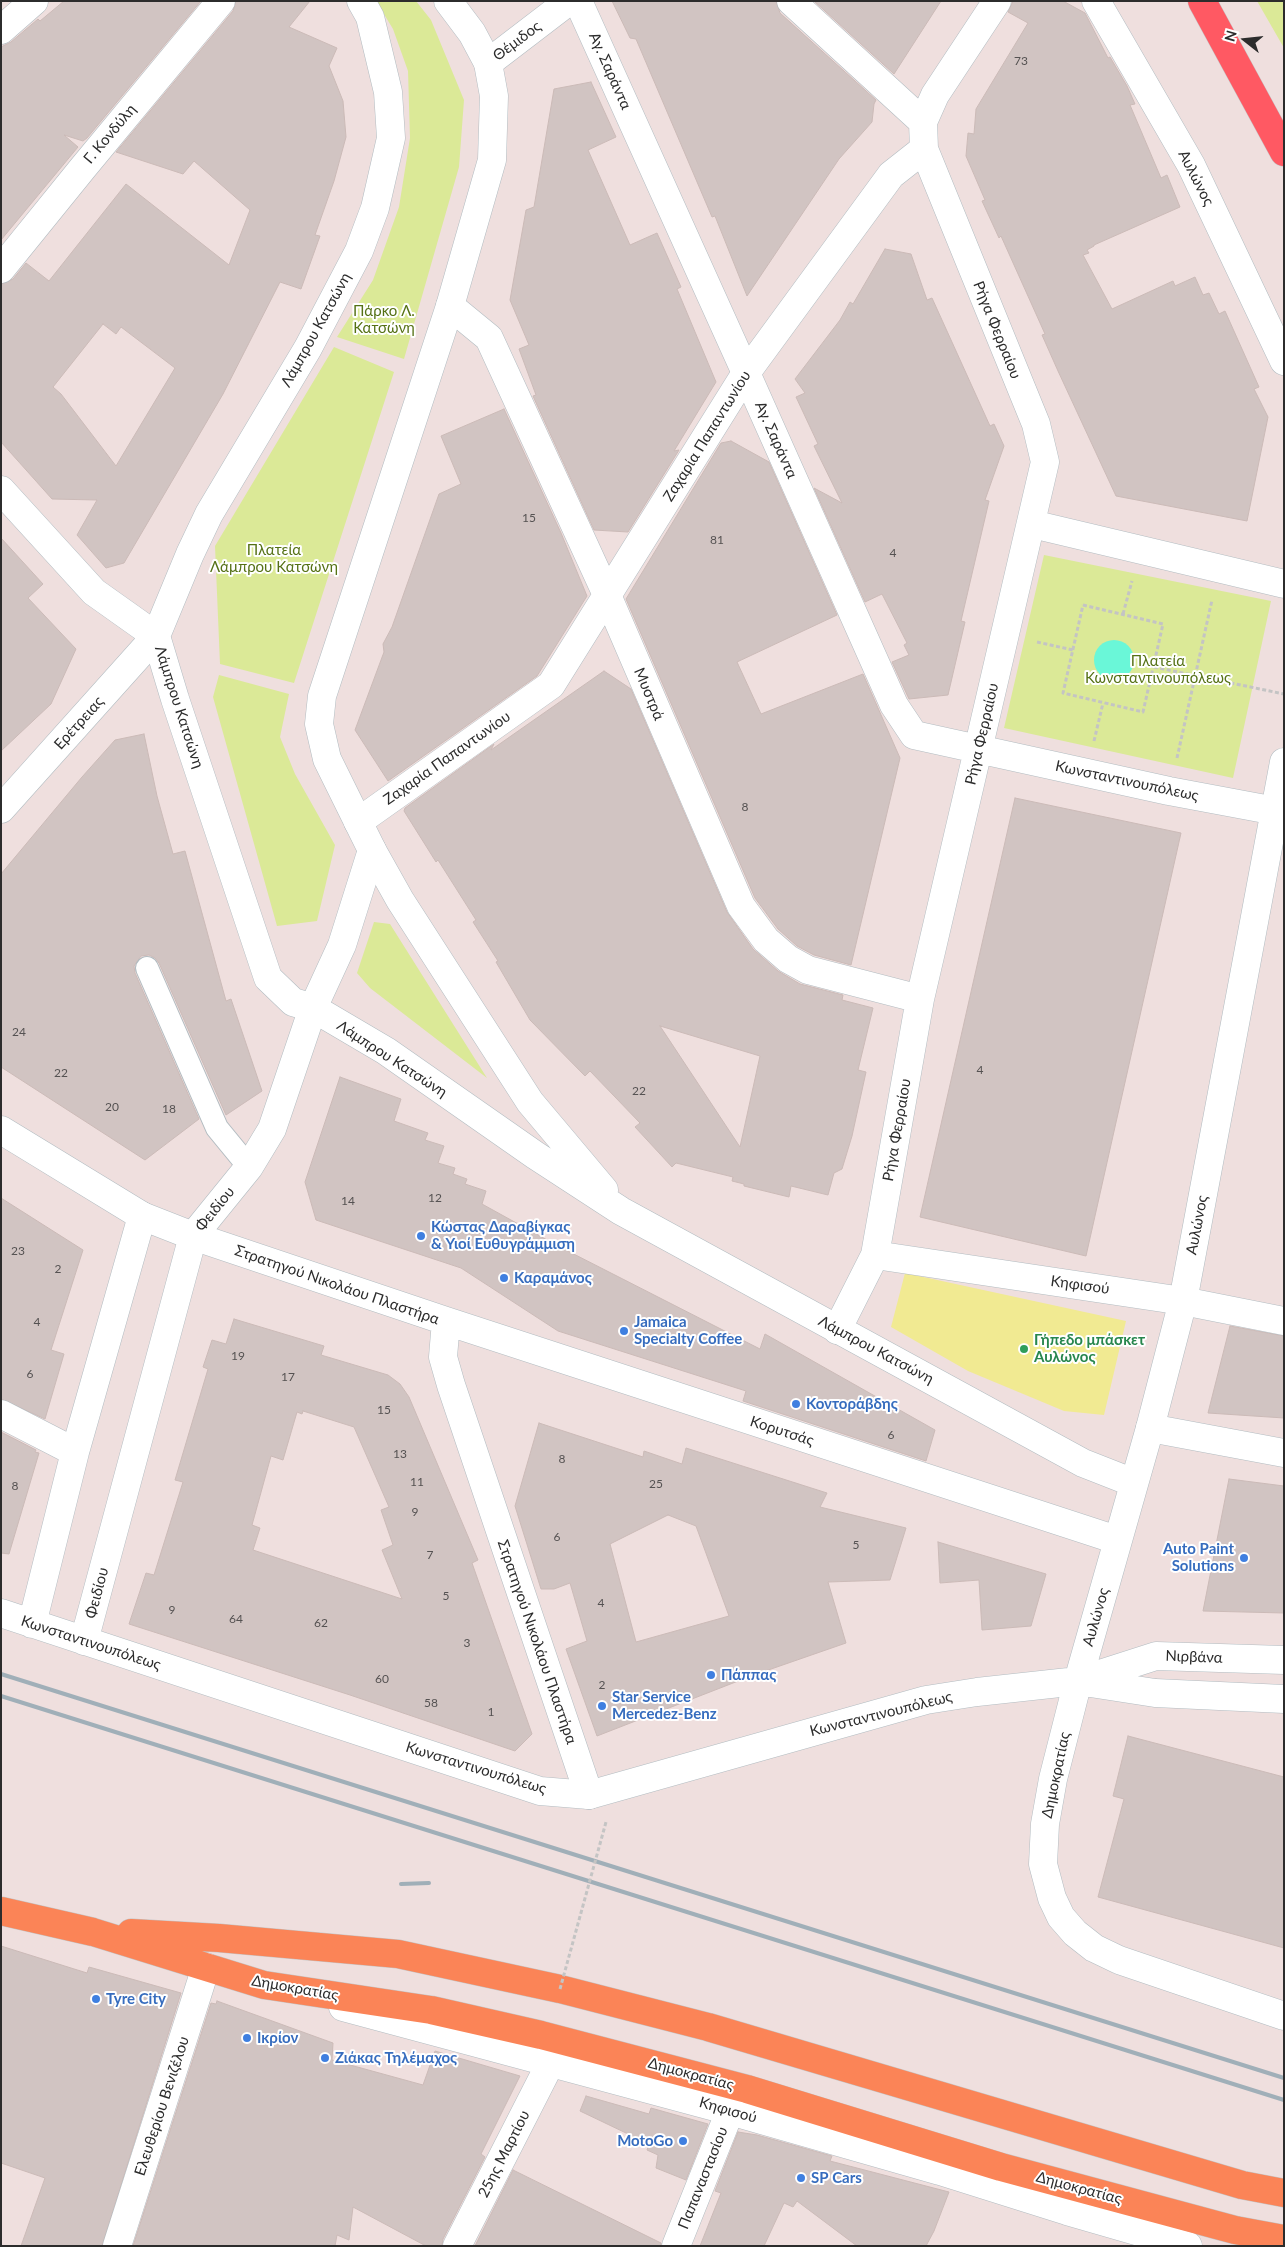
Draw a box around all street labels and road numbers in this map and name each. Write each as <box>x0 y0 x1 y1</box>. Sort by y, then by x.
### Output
street label: Θέμιδος <box>490 17 544 65</box>
street label: Αγ. Σαράντα <box>585 30 635 112</box>
street label: Γ. Κονδύλη <box>80 101 140 167</box>
street label: Αυλώνος <box>1174 147 1218 209</box>
street label: Λάμπρου Κατσώνη <box>277 270 355 390</box>
street label: Ρήγα Φερραίου <box>969 278 1025 382</box>
street label: Ζαχαρία Παπαντωνίου <box>659 367 755 505</box>
street label: Αγ. Σαράντα <box>751 399 801 481</box>
street label: Λάμπρου Κατσώνη <box>151 643 207 771</box>
street label: Μυστρά <box>630 665 668 723</box>
street label: Ρήγα Φερραίου <box>962 681 1002 787</box>
street label: Ερέτρειας <box>50 693 108 753</box>
street label: Ζαχαρία Παπαντωνίου <box>380 707 514 809</box>
street label: Κωνσταντινουπόλεως <box>1054 757 1200 805</box>
street label: Λάμπρου Κατσώνη <box>334 1017 450 1101</box>
street label: Ρήγα Φερραίου <box>879 1077 915 1183</box>
street label: Φειδίου <box>192 1183 238 1235</box>
street label: Αυλώνος <box>1182 1194 1212 1256</box>
street label: Στρατηγού Νικολάου Πλαστήρα <box>232 1241 442 1329</box>
street label: Κηφισού <box>1049 1272 1111 1298</box>
street label: Λάμπρου Κατσώνη <box>815 1312 937 1388</box>
street label: Κορυτσάς <box>748 1412 816 1450</box>
street label: Στρατηγού Νικολάου Πλαστήρα <box>493 1537 581 1747</box>
street label: Φειδίου <box>82 1566 112 1620</box>
street label: Αυλώνος <box>1079 1586 1113 1648</box>
street label: Κωνσταντινουπόλεως <box>19 1612 163 1674</box>
street label: Νιρβάνα <box>1165 1647 1223 1667</box>
street label: Κωνσταντινουπόλεως <box>808 1688 954 1740</box>
street label: Δημοκρατίας <box>1038 1730 1074 1820</box>
street label: Κωνσταντινουπόλεως <box>404 1738 548 1798</box>
street label: Δημοκρατίας <box>250 1972 340 2004</box>
street label: Ελευθερίου Βενιζέλου <box>131 2034 193 2178</box>
street label: Δημοκρατίας <box>646 2054 736 2094</box>
street label: Κηφισού <box>697 2093 759 2127</box>
street label: 25ης Μαρτίου <box>474 2107 534 2201</box>
street label: Παπαναστασίου <box>674 2124 732 2232</box>
street label: Δημοκρατίας <box>1034 2168 1124 2208</box>

